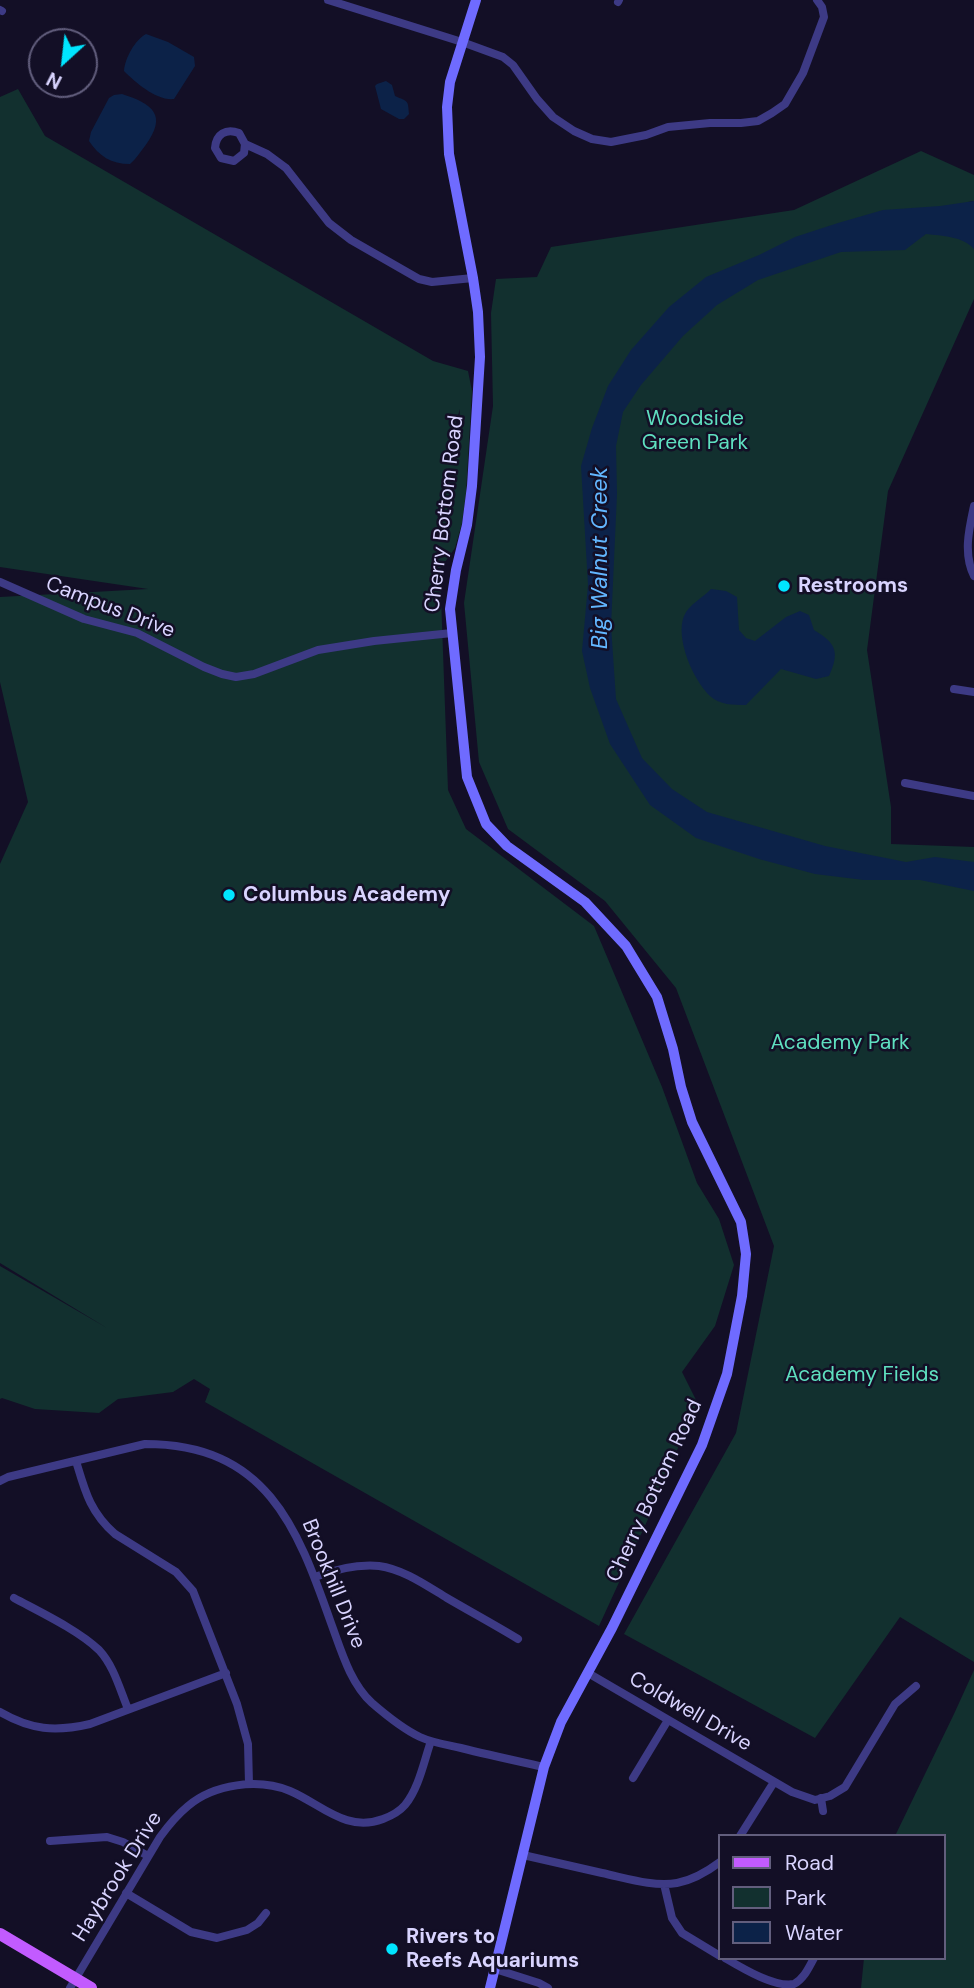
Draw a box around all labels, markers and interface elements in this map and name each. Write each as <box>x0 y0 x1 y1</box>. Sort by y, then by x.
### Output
north arrow <box>28 28 98 98</box>
text: N <box>42 66 66 95</box>
park label: Woodside Green Park <box>642 406 748 456</box>
street label: Cherry Bottom Road <box>420 414 470 614</box>
water label: Big Walnut Creek <box>587 467 615 649</box>
street label: Campus Drive <box>42 572 178 644</box>
place label: Restrooms <box>798 573 908 599</box>
marker: Restrooms <box>776 578 792 594</box>
place label: Columbus Academy <box>243 882 450 908</box>
marker: Columbus Academy <box>221 887 237 903</box>
park label: Academy Park <box>770 1030 910 1056</box>
park label: Academy Fields <box>785 1362 939 1388</box>
street label: Cherry Bottom Road <box>602 1396 708 1586</box>
street label: Brookhill Drive <box>296 1516 370 1652</box>
street label: Coldwell Drive <box>624 1667 756 1757</box>
street label: Haybrook Drive <box>68 1807 168 1947</box>
legend <box>718 1834 946 1960</box>
text: Road <box>785 1849 834 1877</box>
text: Park <box>785 1884 826 1912</box>
text: Water <box>785 1919 843 1947</box>
place label: Rivers to Reefs Aquariums <box>406 1924 579 1974</box>
marker: Rivers to Reefs Aquariums <box>384 1941 400 1957</box>

